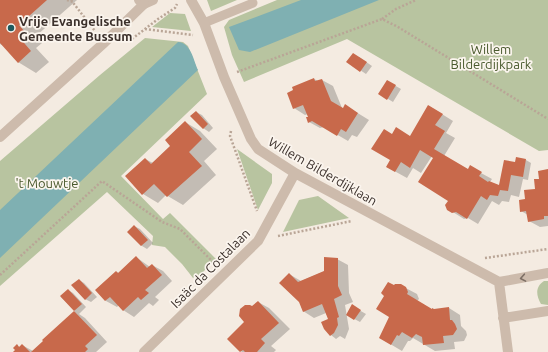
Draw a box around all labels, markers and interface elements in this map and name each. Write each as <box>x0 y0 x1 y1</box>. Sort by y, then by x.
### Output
place label: Vrije Evangelische Gemeente Bussum <box>19 14 133 43</box>
marker: Vrije Evangelische Gemeente Bussum <box>6 23 16 33</box>
park label: Willem Bilderdijkpark <box>451 42 532 71</box>
street label: Willem Bilderdijklaan <box>266 134 380 208</box>
park label: 't Mouwtje <box>15 176 79 190</box>
street label: Isaäc da Costalaan <box>168 226 252 310</box>
one-way arrow <box>520 273 526 281</box>

